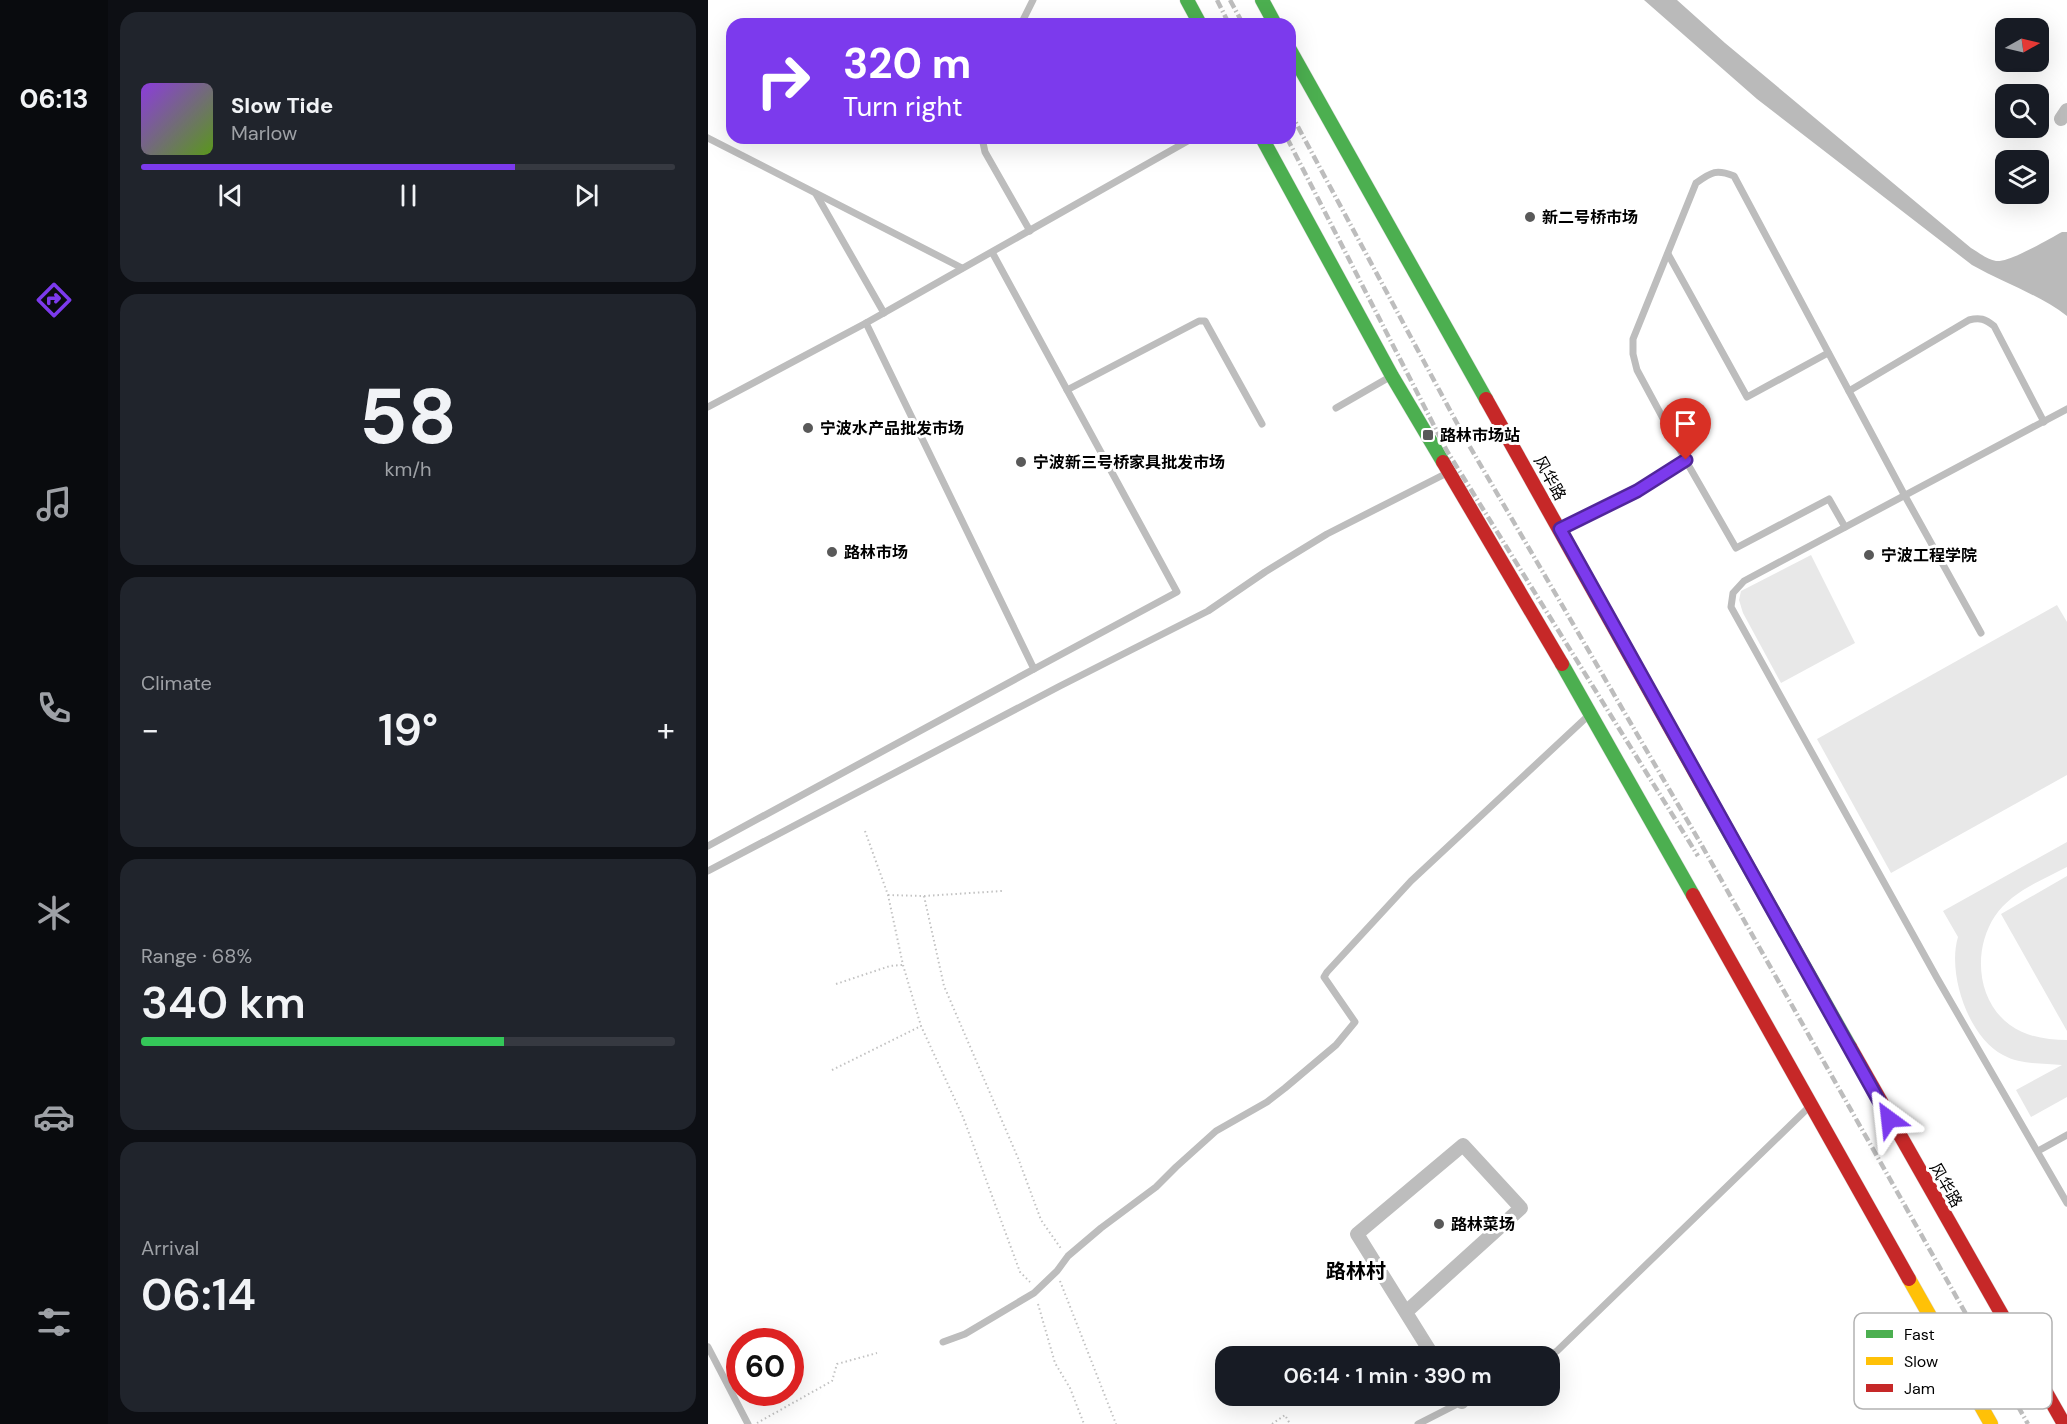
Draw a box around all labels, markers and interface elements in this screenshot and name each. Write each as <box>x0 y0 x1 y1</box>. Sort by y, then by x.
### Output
north arrow <box>1995 18 2049 72</box>
map controls <box>1995 18 2049 204</box>
text: 320 m <box>843 36 971 91</box>
icon: right <box>744 42 822 120</box>
text: 06:13 <box>19 81 89 116</box>
button: search <box>1995 84 2049 138</box>
text: Turn right <box>843 89 963 124</box>
text: Slow Tide <box>231 91 333 120</box>
text: Marlow <box>231 120 297 146</box>
button: layers <box>1995 150 2049 204</box>
icon: previous <box>214 179 247 212</box>
icon: pause <box>392 179 425 212</box>
icon: next <box>570 179 603 212</box>
place label: 新二号桥市场 <box>1542 207 1638 228</box>
marker: 新二号桥市场 <box>1523 210 1537 224</box>
icon: directions <box>33 279 75 321</box>
text: 58 <box>359 366 457 467</box>
pin <box>1660 398 1711 460</box>
icon: arrive <box>1669 407 1702 440</box>
place label: 宁波水产品批发市场 <box>820 418 964 439</box>
marker: 宁波水产品批发市场 <box>801 421 815 435</box>
place label: 路林市场站 <box>1440 425 1520 446</box>
marker: 路林市场站 <box>1421 428 1435 442</box>
place label: 宁波新三号桥家具批发市场 <box>1033 452 1225 473</box>
street label: 风华路 <box>1529 452 1571 504</box>
marker: 宁波新三号桥家具批发市场 <box>1014 455 1028 469</box>
text: km/h <box>384 456 432 482</box>
icon: music <box>33 483 75 525</box>
place label: 路林市场 <box>844 542 908 563</box>
marker: 路林市场 <box>825 545 839 559</box>
place label: 宁波工程学院 <box>1881 545 1977 566</box>
marker: 宁波工程学院 <box>1862 548 1876 562</box>
text: Climate <box>141 670 212 696</box>
icon: phone <box>33 687 75 729</box>
text: 19° <box>378 700 438 759</box>
text: − <box>141 708 159 751</box>
text: + <box>657 708 675 751</box>
icon: climate <box>33 892 75 934</box>
text: Range · 68% <box>141 943 252 969</box>
text: 340 km <box>141 973 306 1032</box>
position arrow <box>1857 1087 1921 1151</box>
icon: car <box>33 1096 75 1138</box>
street label: 风华路 <box>1925 1159 1967 1211</box>
place label: 路林菜场 <box>1451 1214 1515 1235</box>
marker: 路林菜场 <box>1432 1217 1446 1231</box>
text: Arrival <box>141 1235 199 1261</box>
district label: 路林村 <box>1326 1258 1386 1284</box>
text: 06:14 <box>141 1265 256 1324</box>
icon: filters <box>33 1301 75 1343</box>
legend <box>1854 1313 2052 1409</box>
text: Fast <box>1904 1324 1935 1345</box>
speed limit sign: 60 <box>726 1328 804 1406</box>
text: Slow <box>1904 1351 1938 1372</box>
text: 06:14 · 1 min · 390 m <box>1283 1361 1492 1390</box>
text: Jam <box>1904 1378 1935 1399</box>

